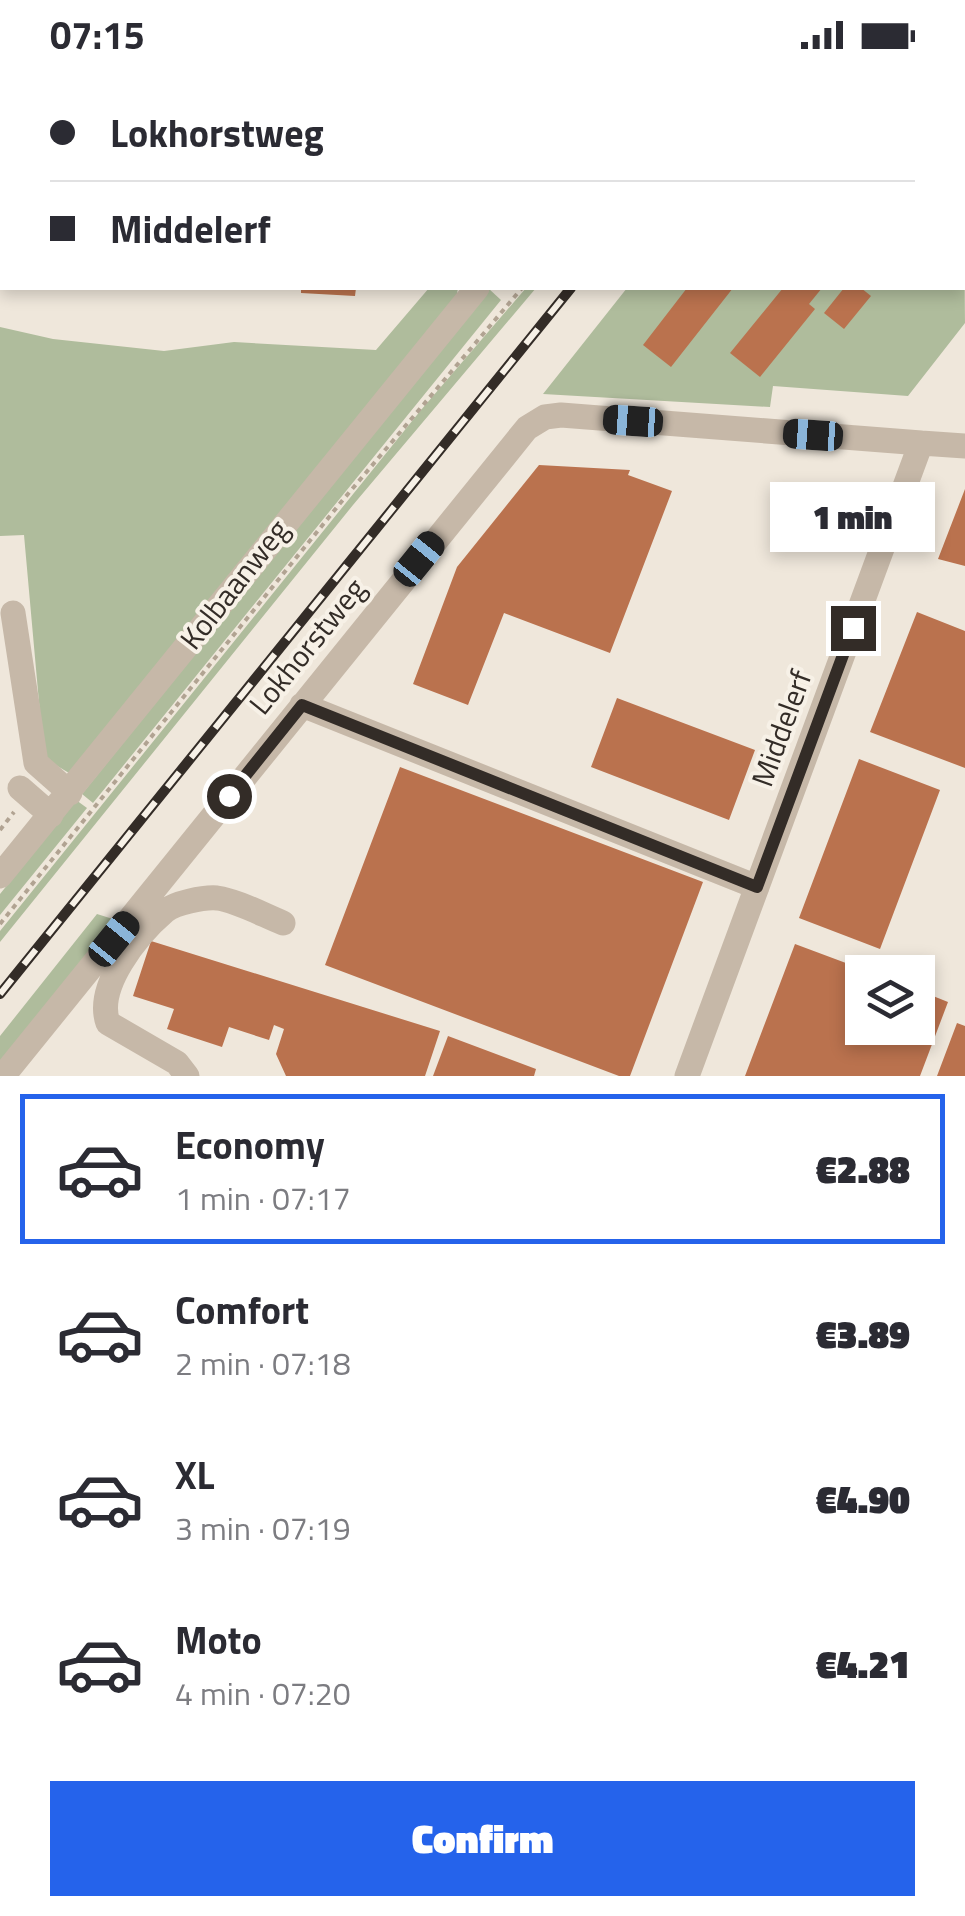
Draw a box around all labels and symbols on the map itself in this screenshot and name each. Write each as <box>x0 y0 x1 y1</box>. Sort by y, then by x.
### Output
car <box>602 404 664 438</box>
car <box>782 418 844 452</box>
callout: 1 min <box>770 483 936 553</box>
street label: Kolbaanweg <box>168 509 300 659</box>
car <box>388 526 450 592</box>
street label: Lokhorstweg <box>237 568 377 724</box>
route end <box>831 606 876 651</box>
street label: Middelerf <box>739 663 823 793</box>
route start <box>207 774 252 819</box>
car <box>83 906 145 972</box>

